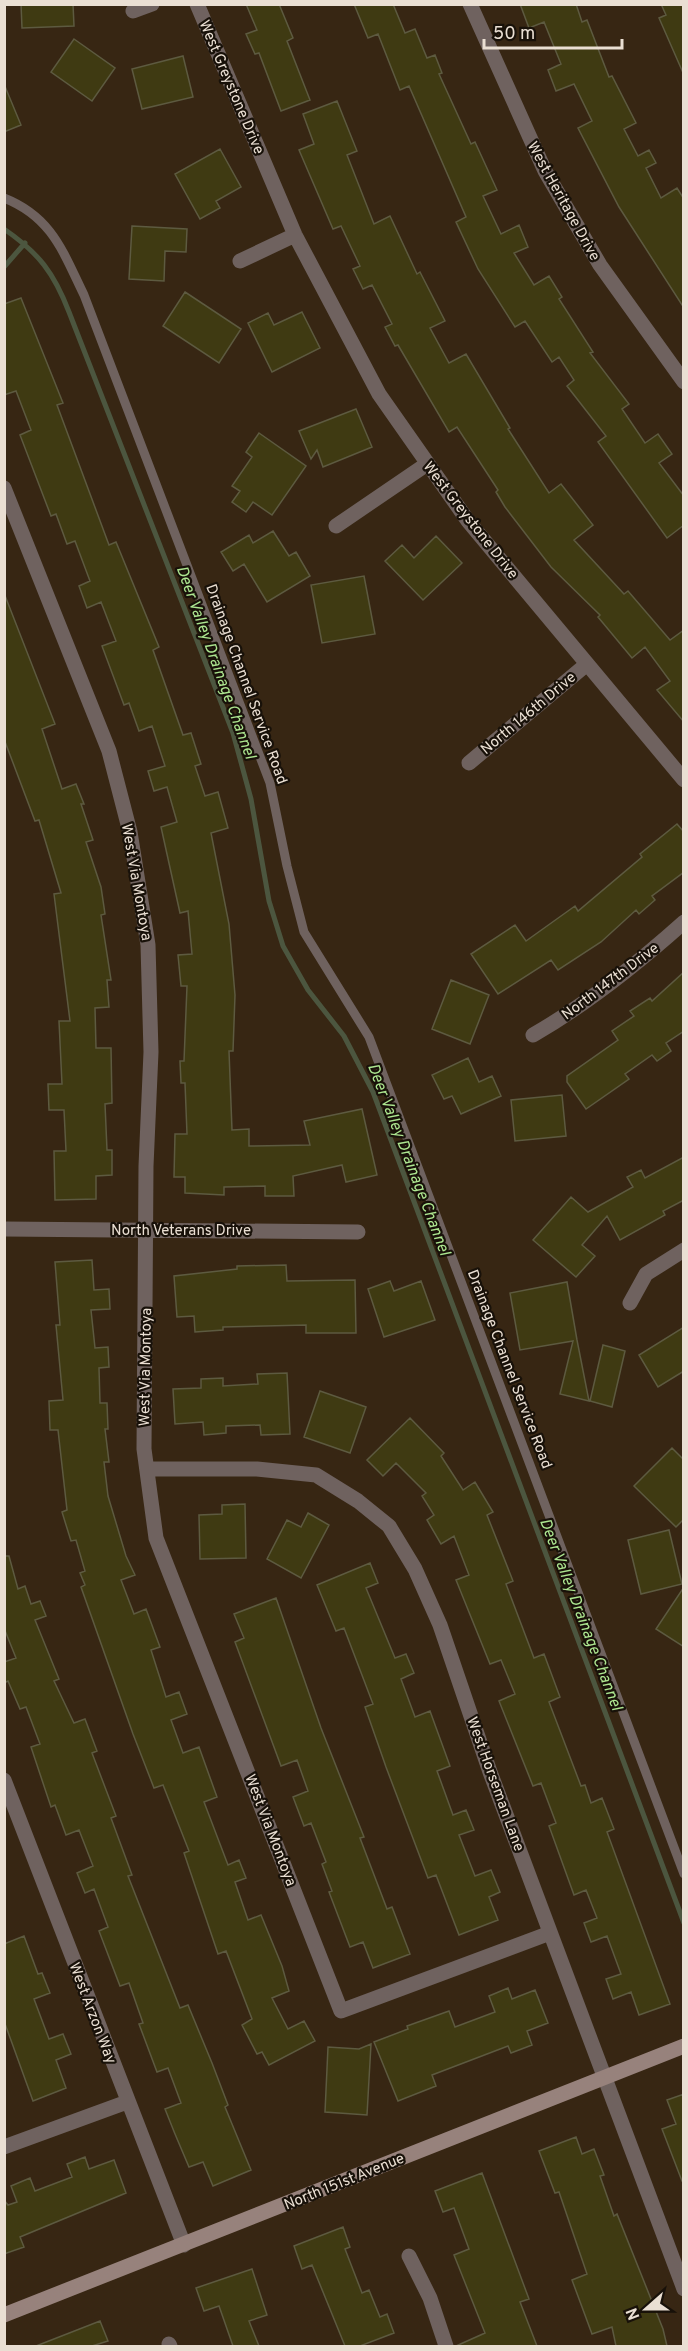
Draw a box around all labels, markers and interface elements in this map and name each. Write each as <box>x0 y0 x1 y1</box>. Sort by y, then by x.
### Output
scale bar <box>484 12 622 50</box>
street label: West Greystone Drive <box>194 18 267 158</box>
text: 50 m <box>493 23 535 46</box>
street label: West Heritage Drive <box>522 139 603 265</box>
street label: West Greystone Drive <box>418 458 522 584</box>
water label: Deer Valley Drainage Channel <box>171 563 260 763</box>
street label: Drainage Channel Service Road <box>200 582 291 787</box>
street label: North 146th Drive <box>477 669 581 760</box>
street label: West Via Montoya <box>116 822 155 942</box>
street label: North 147th Drive <box>558 939 663 1025</box>
water label: Deer Valley Drainage Channel <box>362 1061 454 1260</box>
street label: North Veterans Drive <box>111 1222 251 1241</box>
street label: Drainage Channel Service Road <box>462 1267 555 1472</box>
street label: West Via Montoya <box>136 1308 157 1427</box>
water label: Deer Valley Drainage Channel <box>534 1516 626 1715</box>
street label: West Horseman Lane <box>461 1715 528 1854</box>
street label: West Via Montoya <box>239 1772 300 1889</box>
street label: West Arzon Way <box>64 1960 120 2067</box>
street label: North 151st Avenue <box>282 2150 408 2215</box>
north arrow <box>616 2279 676 2339</box>
text: N <box>622 2305 645 2323</box>

